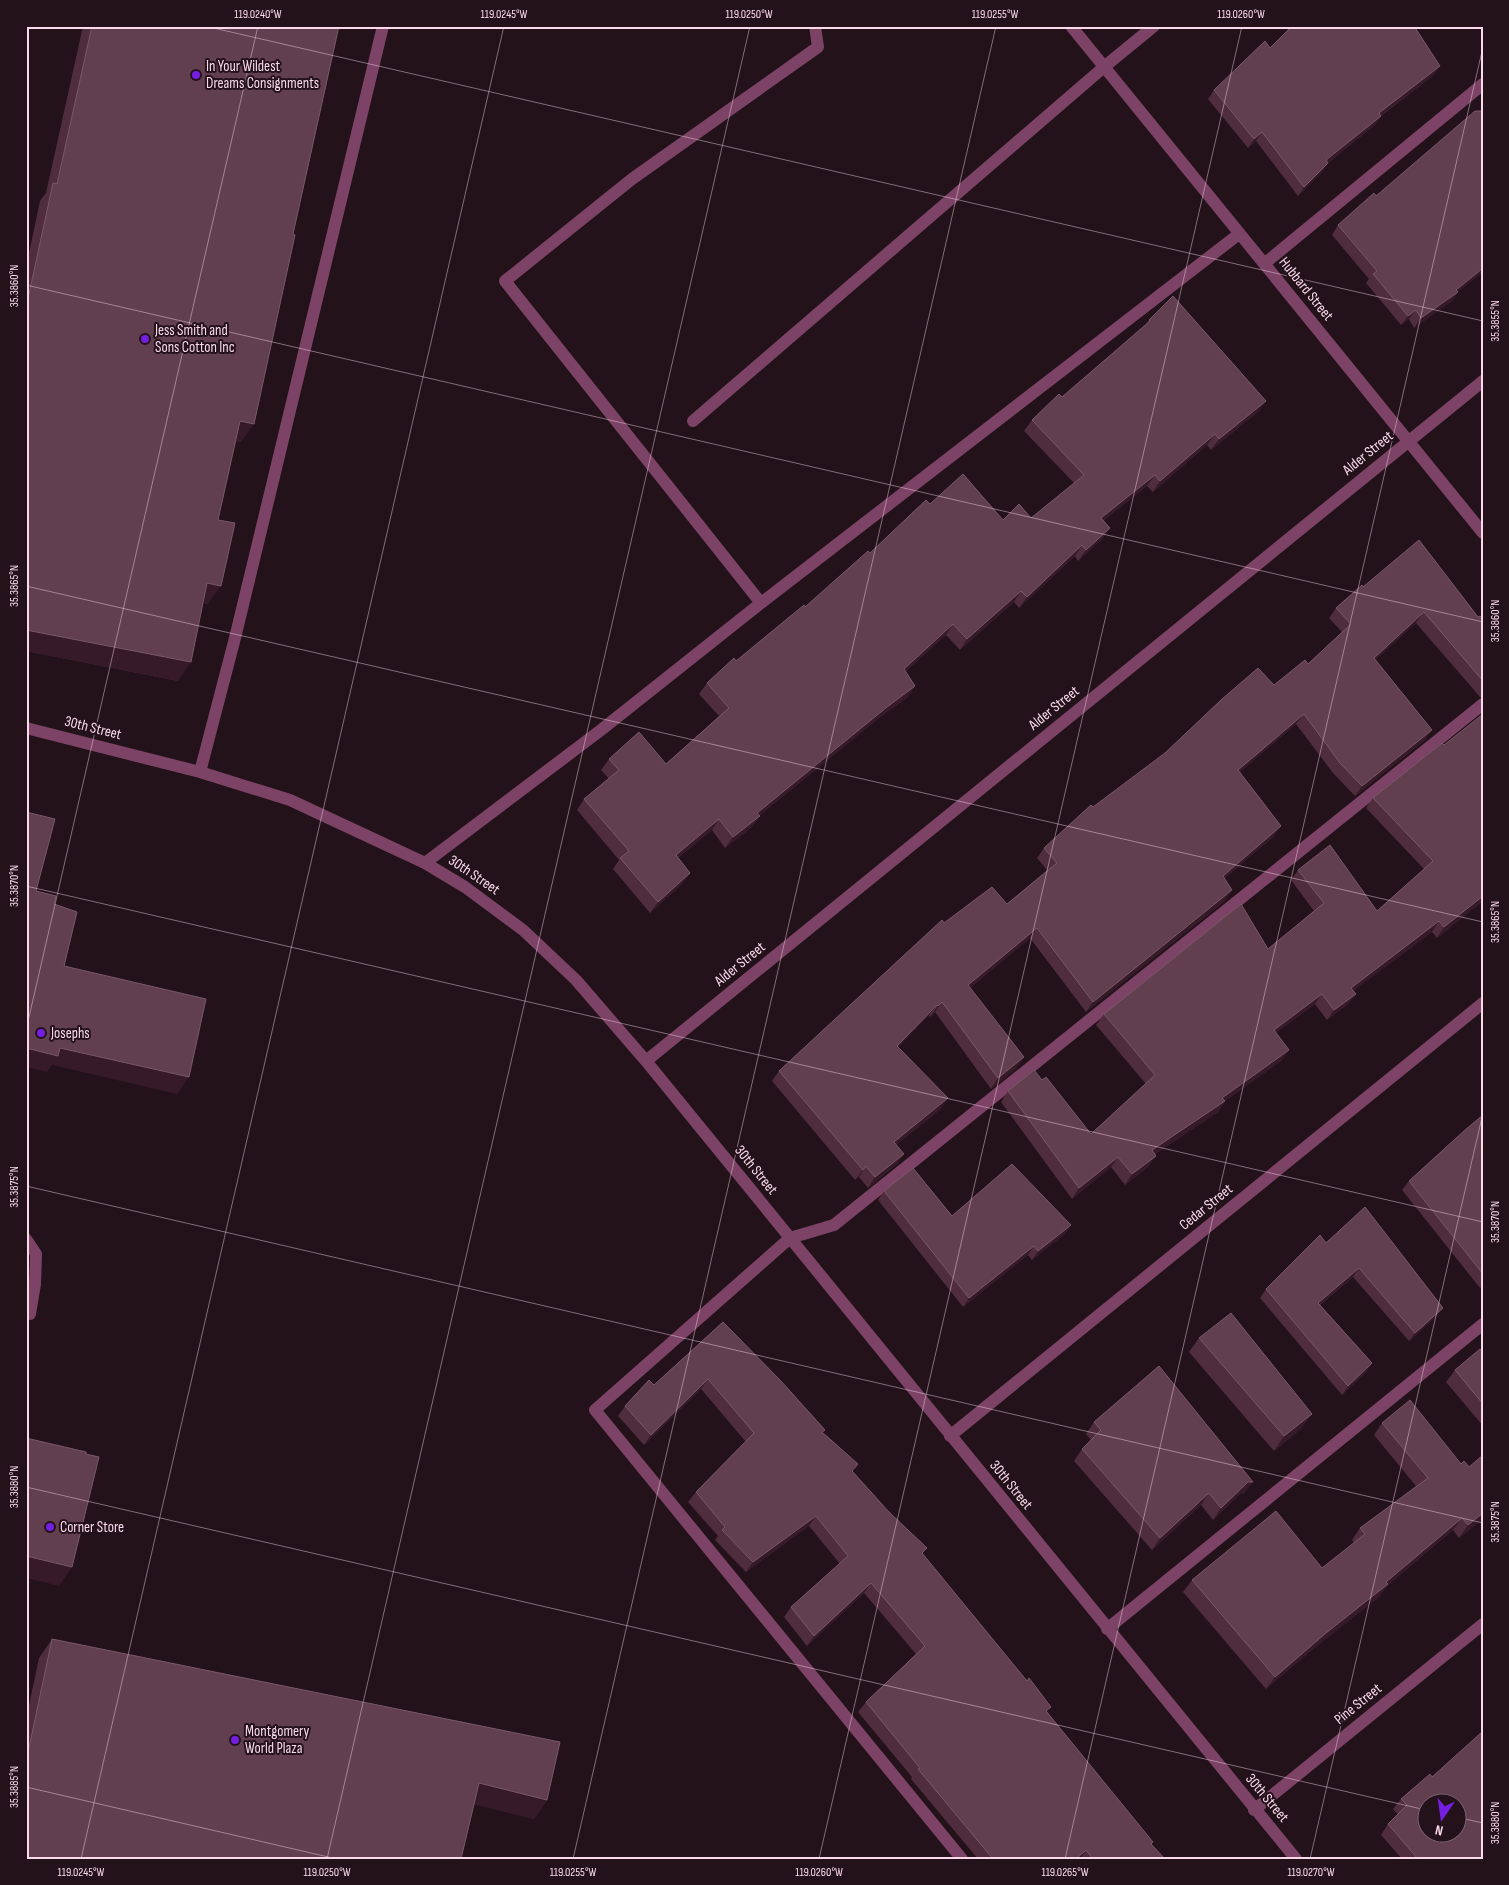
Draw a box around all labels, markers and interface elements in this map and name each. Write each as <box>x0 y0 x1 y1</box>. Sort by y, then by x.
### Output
text: 119.0240°W <box>234 7 282 22</box>
text: 119.0245°W <box>481 7 528 22</box>
text: 119.0250°W <box>725 7 773 22</box>
text: 119.0255°W <box>972 7 1018 22</box>
text: 119.0260°W <box>1217 7 1265 22</box>
place label: In Your Wildest Dreams Consignments <box>206 57 319 93</box>
marker: In Your Wildest Dreams Consignments <box>190 69 202 81</box>
street label: Hubbard Street <box>1275 253 1338 325</box>
text: 35.3860°N <box>7 265 22 307</box>
text: 35.3855°N <box>1488 300 1503 342</box>
place label: Jess Smith and Sons Cotton Inc <box>154 321 235 357</box>
marker: Jess Smith and Sons Cotton Inc <box>139 333 151 345</box>
street label: Alder Street <box>1338 426 1398 480</box>
text: 35.3865°N <box>7 565 22 607</box>
text: 35.3860°N <box>1488 600 1503 642</box>
street label: Alder Street <box>1024 681 1084 735</box>
street label: 30th Street <box>63 712 124 744</box>
street label: 30th Street <box>445 851 504 899</box>
text: 35.3870°N <box>7 865 22 907</box>
text: 35.3865°N <box>1488 901 1503 943</box>
street label: Alder Street <box>710 937 770 991</box>
place label: Josephs <box>50 1024 90 1043</box>
marker: Josephs <box>35 1027 47 1039</box>
street label: 30th Street <box>730 1141 782 1199</box>
text: 35.3875°N <box>7 1166 22 1208</box>
street label: Cedar Street <box>1175 1179 1237 1234</box>
text: 35.3870°N <box>1488 1201 1503 1243</box>
street label: 30th Street <box>985 1456 1037 1514</box>
text: 35.3880°N <box>7 1466 22 1508</box>
text: 35.3875°N <box>1488 1501 1503 1543</box>
place label: Corner Store <box>60 1518 124 1537</box>
marker: Corner Store <box>44 1521 56 1533</box>
street label: Pine Street <box>1330 1679 1386 1729</box>
place label: Montgomery World Plaza <box>245 1722 309 1758</box>
marker: Montgomery World Plaza <box>229 1734 241 1746</box>
text: 35.3885°N <box>7 1766 22 1808</box>
street label: 30th Street <box>1241 1770 1293 1827</box>
north arrow <box>1416 1792 1466 1842</box>
text: 35.3880°N <box>1488 1802 1503 1844</box>
text: N <box>1434 1821 1445 1839</box>
text: 119.0245°W <box>58 1865 105 1880</box>
text: 119.0250°W <box>303 1865 351 1880</box>
text: 119.0255°W <box>550 1865 596 1880</box>
text: 119.0260°W <box>795 1865 843 1880</box>
text: 119.0265°W <box>1041 1865 1089 1880</box>
text: 119.0270°W <box>1287 1865 1335 1880</box>

